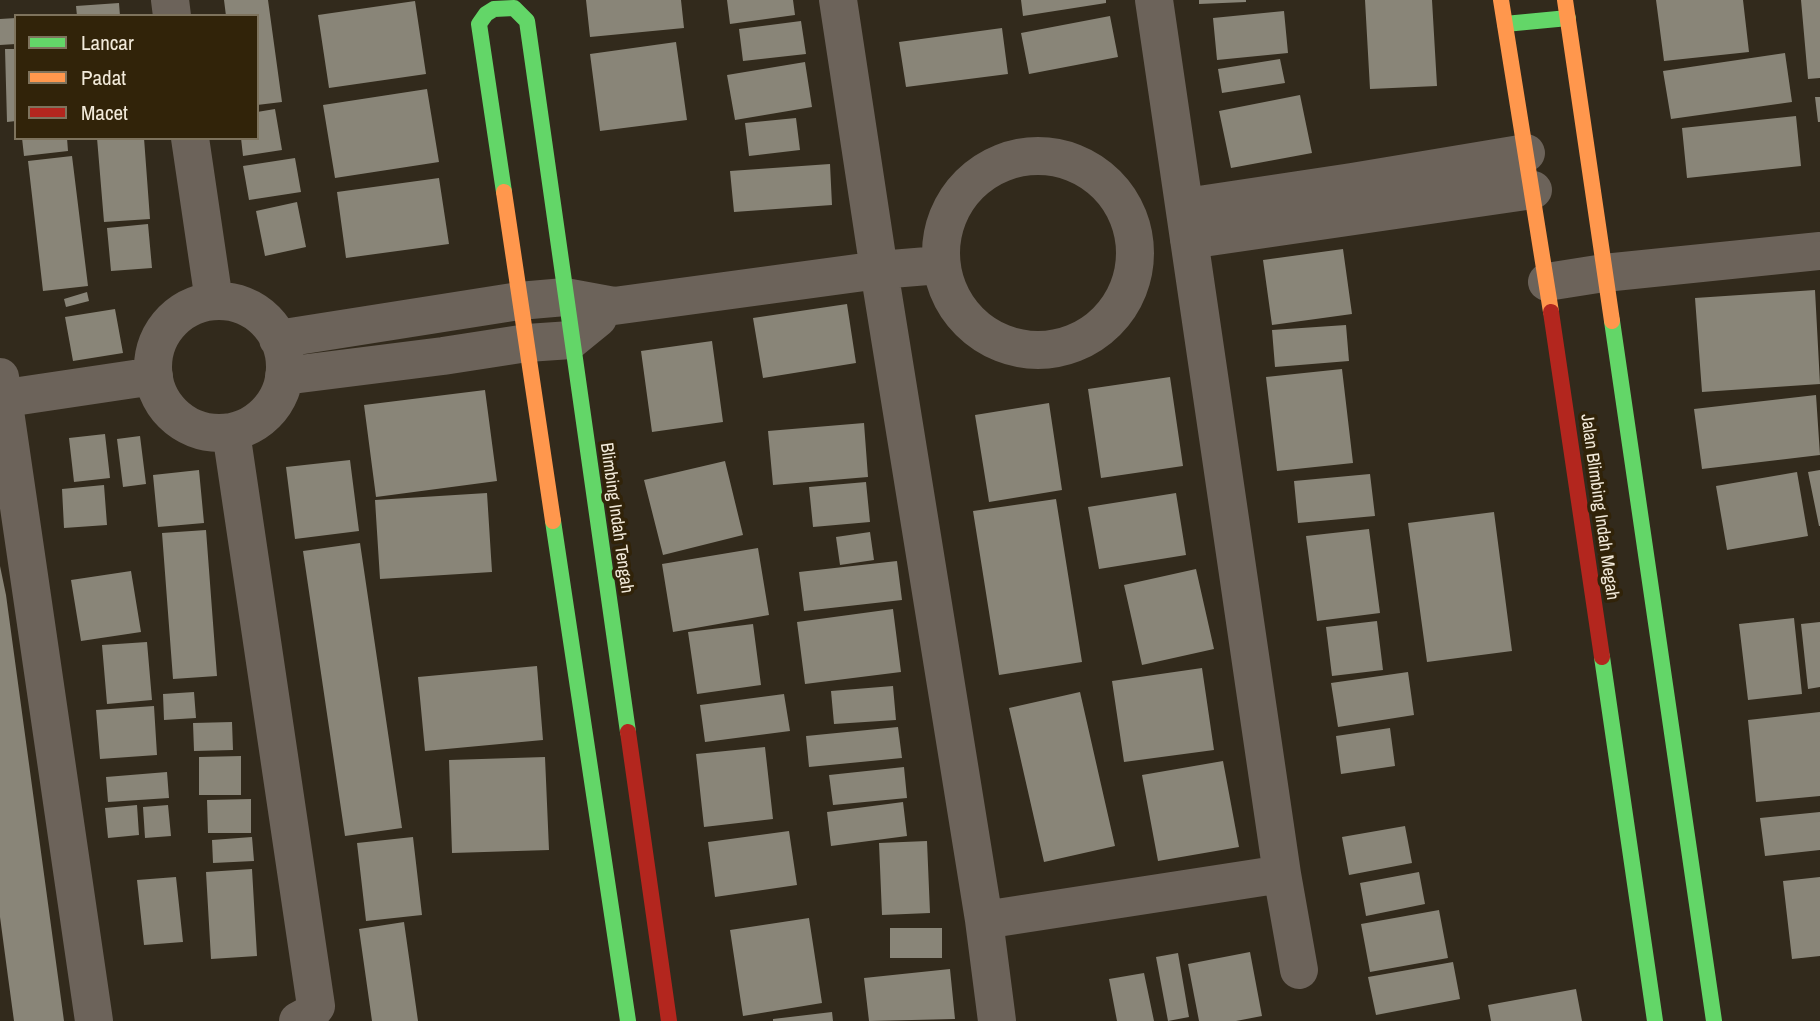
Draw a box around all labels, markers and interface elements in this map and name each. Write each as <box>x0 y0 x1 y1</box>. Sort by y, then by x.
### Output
legend <box>14 14 259 140</box>
text: Lancar <box>81 28 134 57</box>
text: Padat <box>81 63 126 92</box>
text: Macet <box>81 98 128 127</box>
street label: Jalan Blimbing Indah Megah <box>1575 412 1623 602</box>
street label: Blimbing Indah Tengah <box>595 441 637 595</box>

